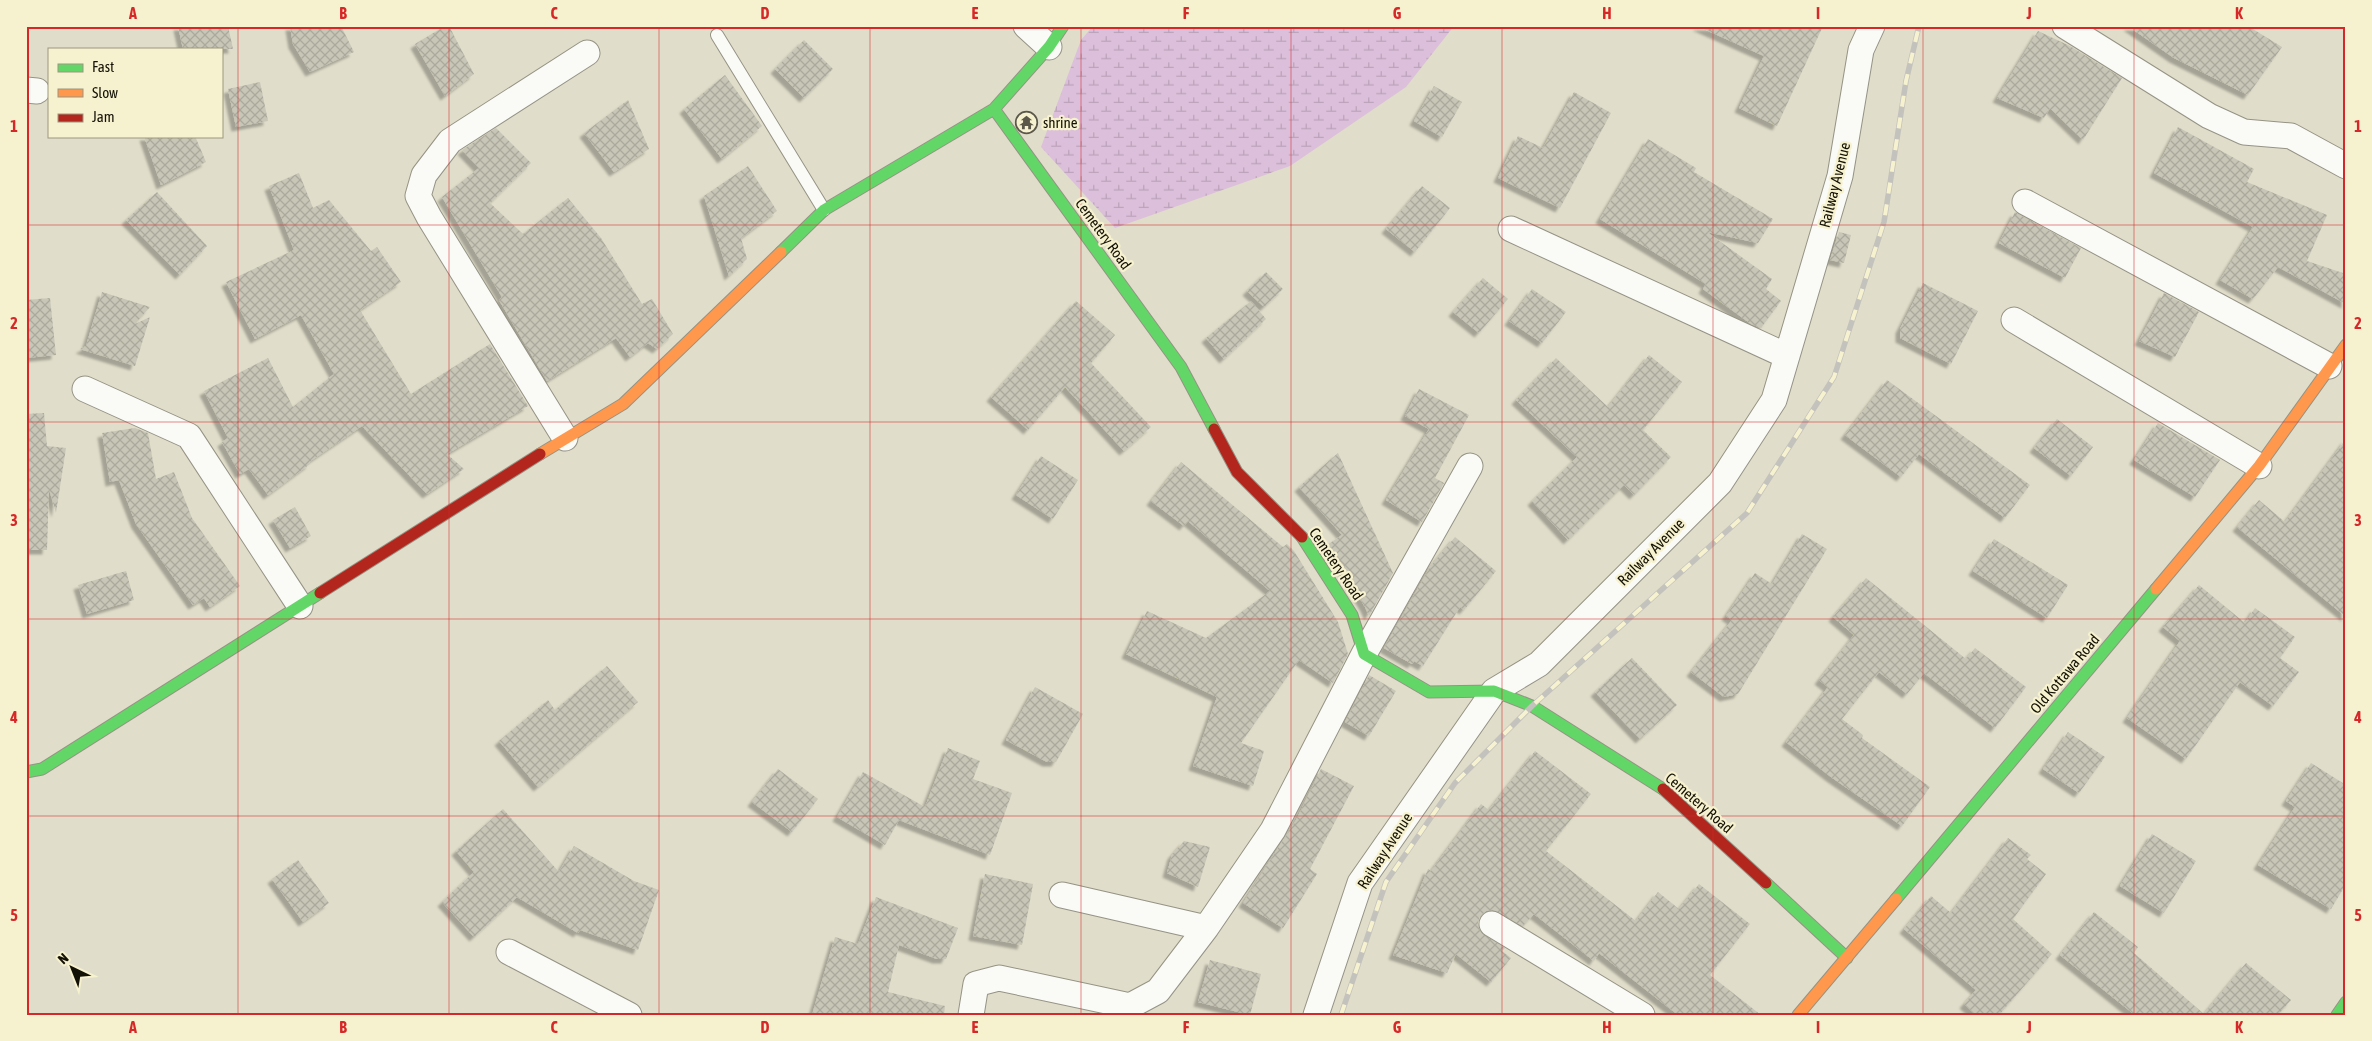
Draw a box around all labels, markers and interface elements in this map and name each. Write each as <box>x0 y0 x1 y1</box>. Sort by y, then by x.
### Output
text: A <box>128 4 137 22</box>
text: B <box>339 4 347 22</box>
text: C <box>550 4 558 22</box>
text: D <box>761 4 770 22</box>
text: E <box>972 4 979 22</box>
text: F <box>1183 4 1190 22</box>
text: G <box>1393 4 1402 22</box>
text: H <box>1602 4 1612 22</box>
text: I <box>1816 4 1820 22</box>
text: J <box>2025 4 2032 22</box>
text: K <box>2235 4 2243 22</box>
legend <box>48 48 222 138</box>
text: Fast <box>92 58 114 75</box>
text: Slow <box>92 84 118 101</box>
text: Jam <box>92 108 115 125</box>
temple icon: shrine <box>1015 111 1039 135</box>
place label: shrine <box>1043 114 1078 131</box>
text: 1 <box>10 117 18 135</box>
text: 1 <box>2354 117 2362 135</box>
street label: Railway Avenue <box>1816 140 1853 229</box>
street label: Cemetery Road <box>1072 195 1135 272</box>
text: 2 <box>10 314 18 332</box>
text: 2 <box>2354 314 2362 332</box>
text: 3 <box>10 511 18 529</box>
text: 3 <box>2354 511 2362 529</box>
street label: Railway Avenue <box>1614 515 1688 589</box>
street label: Cemetery Road <box>1306 524 1367 603</box>
street label: Old Kottawa Road <box>2027 631 2103 717</box>
text: 4 <box>9 708 18 726</box>
text: 4 <box>2353 708 2362 726</box>
street label: Cemetery Road <box>1662 769 1736 836</box>
street label: Railway Avenue <box>1354 809 1416 892</box>
text: 5 <box>10 906 18 924</box>
text: 5 <box>2354 906 2362 924</box>
north arrow <box>48 944 98 994</box>
text: N <box>55 950 72 967</box>
text: A <box>128 1018 137 1036</box>
text: B <box>339 1018 347 1036</box>
text: C <box>550 1018 558 1036</box>
text: D <box>761 1018 770 1036</box>
text: E <box>972 1018 979 1036</box>
text: F <box>1183 1018 1190 1036</box>
text: G <box>1393 1018 1402 1036</box>
text: H <box>1602 1018 1612 1036</box>
text: I <box>1816 1018 1820 1036</box>
text: J <box>2025 1018 2032 1036</box>
text: K <box>2235 1018 2243 1036</box>

